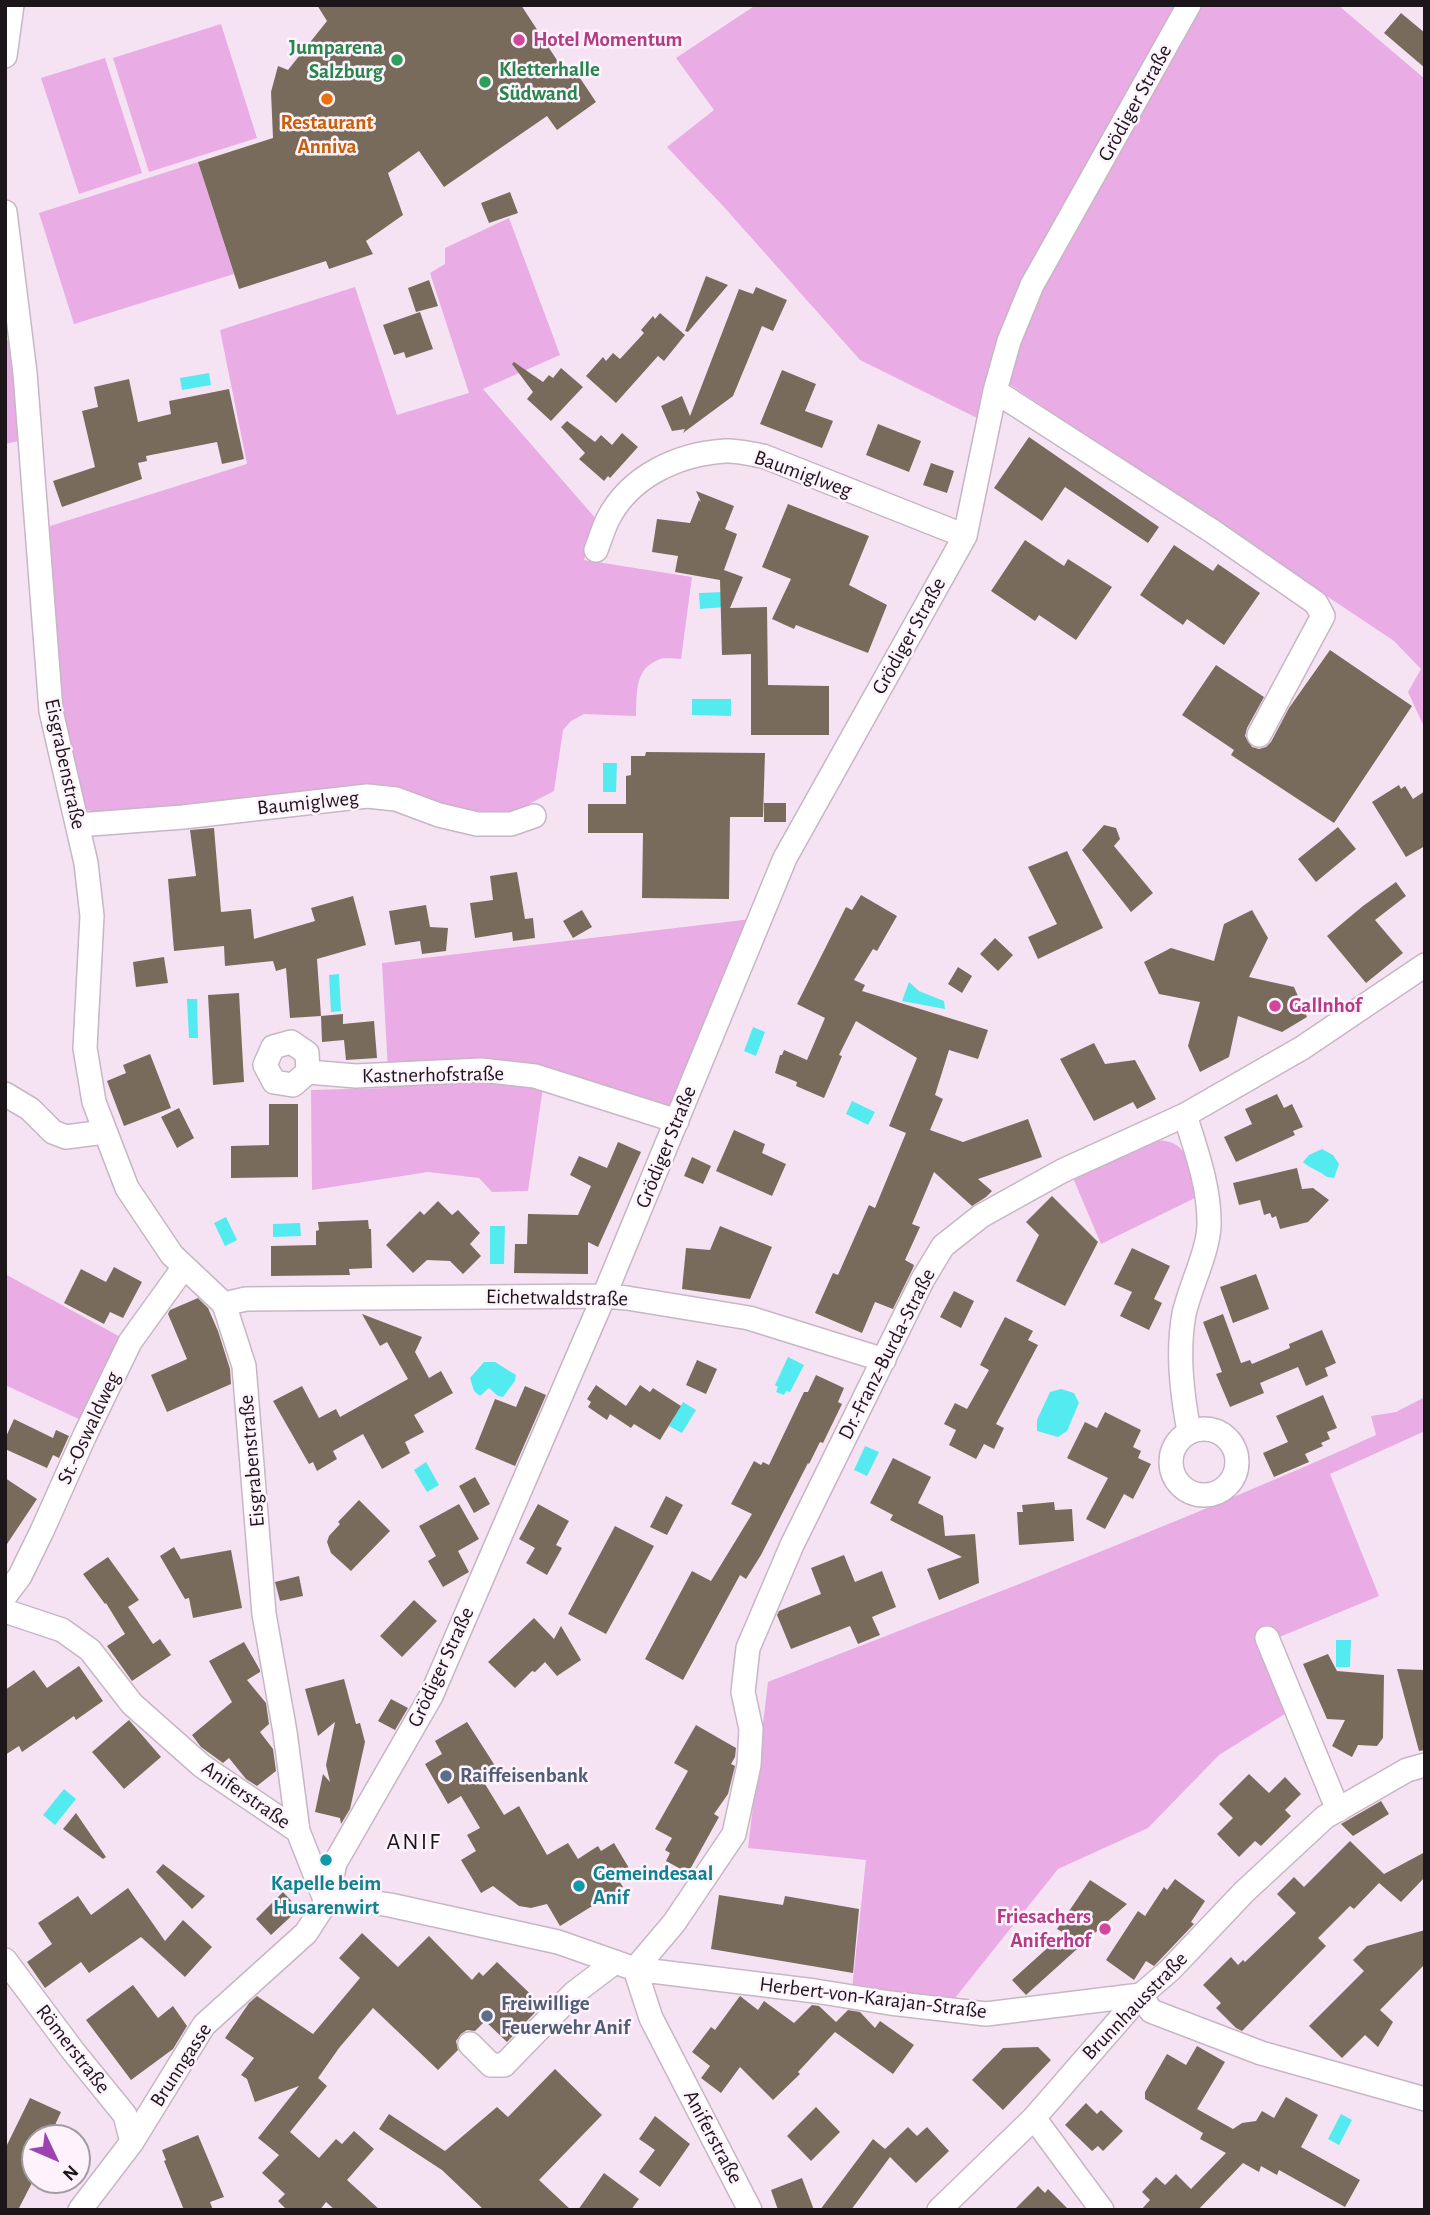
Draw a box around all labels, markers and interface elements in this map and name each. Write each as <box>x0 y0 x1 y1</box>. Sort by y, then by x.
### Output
place label: Hotel Momentum <box>533 27 683 53</box>
marker: Hotel Momentum <box>511 32 527 48</box>
place label: Jumparena Salzburg <box>289 35 383 85</box>
street label: Grödiger Straße <box>1093 40 1177 166</box>
marker: Jumparena Salzburg <box>389 52 405 68</box>
place label: Kletterhalle Südwand <box>499 57 600 107</box>
marker: Kletterhalle Südwand <box>477 74 493 90</box>
marker: Restaurant Anniva <box>319 91 335 107</box>
place label: Restaurant Anniva <box>281 110 373 160</box>
street label: Baumiglweg <box>751 445 855 503</box>
street label: Grödiger Straße <box>867 573 951 699</box>
street label: Eisgrabenstraße <box>39 696 91 832</box>
street label: Baumiglweg <box>256 785 360 821</box>
place label: Gallnhof <box>1289 993 1362 1019</box>
marker: Gallnhof <box>1267 998 1283 1014</box>
street label: Kastnerhofstraße <box>362 1061 504 1089</box>
street label: Grödiger Straße <box>630 1082 702 1212</box>
street label: Dr.-Franz-Burda-Straße <box>833 1264 941 1444</box>
street label: Eichetwaldstraße <box>486 1284 628 1312</box>
street label: St.-Oswaldweg <box>52 1368 126 1488</box>
street label: Eisgrabenstraße <box>234 1394 270 1528</box>
street label: Grödiger Straße <box>402 1603 480 1731</box>
street label: Aniferstraße <box>197 1755 295 1835</box>
place label: Raiffeisenbank <box>460 1763 588 1789</box>
marker: Raiffeisenbank <box>438 1768 454 1784</box>
district label: ANIF <box>387 1828 441 1856</box>
marker: Kapelle beim Husarenwirt <box>318 1852 334 1868</box>
place label: Gemeindesaal Anif <box>593 1861 713 1911</box>
place label: Kapelle beim Husarenwirt <box>271 1871 381 1921</box>
marker: Gemeindesaal Anif <box>571 1878 587 1894</box>
place label: Friesachers Aniferhof <box>997 1904 1091 1954</box>
marker: Friesachers Aniferhof <box>1097 1921 1113 1937</box>
street label: Brunnhausstraße <box>1077 1947 1193 2065</box>
street label: Herbert-von-Karajan-Straße <box>758 1972 988 2024</box>
place label: Freiwillige Feuerwehr Anif <box>501 1991 630 2041</box>
street label: Römerstraße <box>30 1999 116 2099</box>
marker: Freiwillige Feuerwehr Anif <box>479 2008 495 2024</box>
street label: Brunngasse <box>145 2018 217 2112</box>
street label: Aniferstraße <box>678 2086 748 2188</box>
north arrow <box>21 2124 91 2194</box>
text: N <box>59 2161 81 2184</box>

